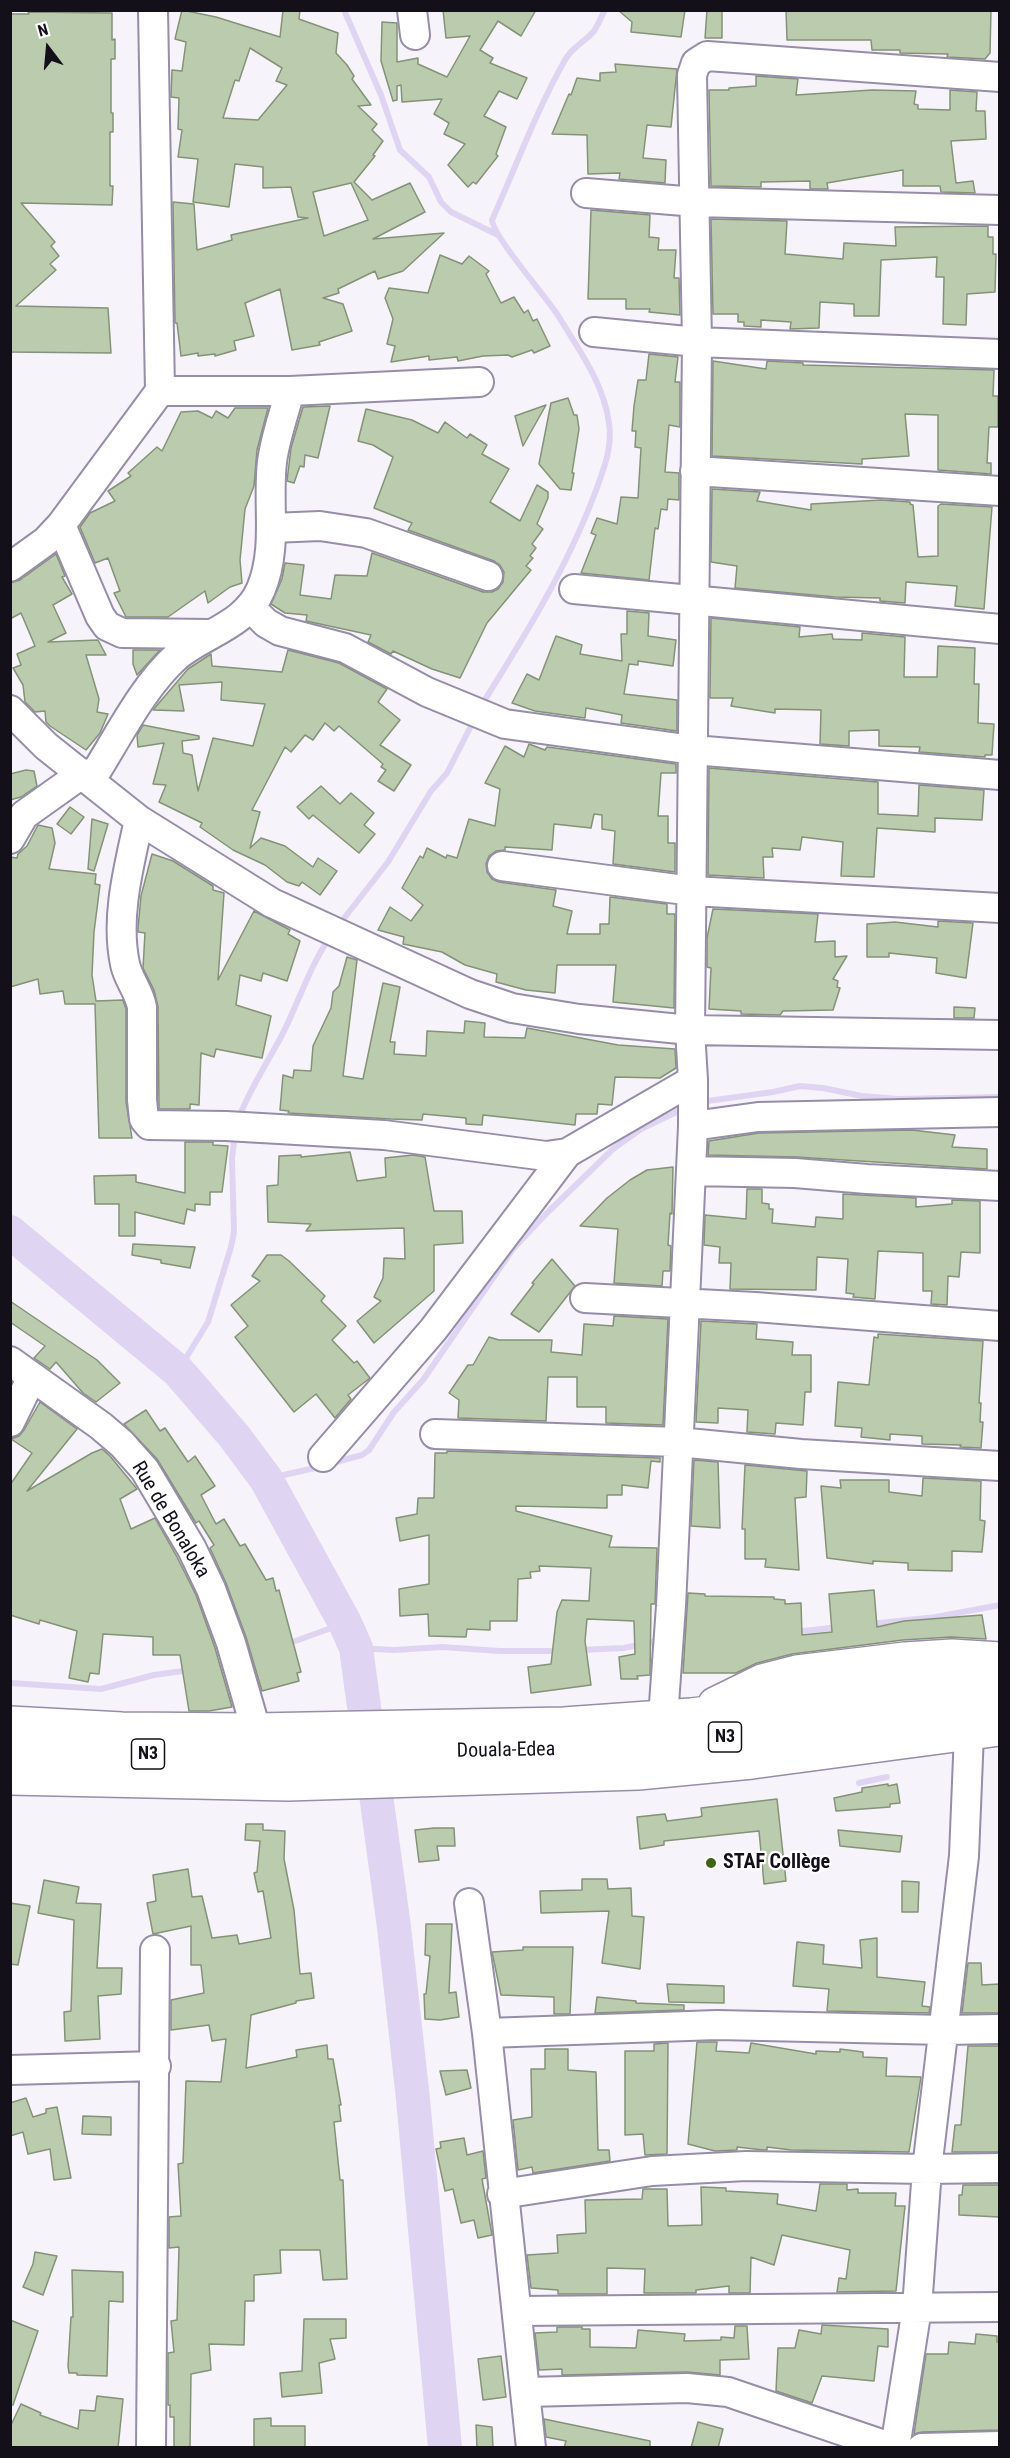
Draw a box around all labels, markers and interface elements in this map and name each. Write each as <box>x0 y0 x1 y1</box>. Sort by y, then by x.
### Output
north arrow <box>18 18 78 78</box>
text: N <box>36 20 50 41</box>
street label: Rue de Bonaloka <box>126 1457 214 1583</box>
road number: N3 <box>708 1722 742 1752</box>
street label: Douala-Edea <box>457 1738 555 1764</box>
road number: N3 <box>132 1739 164 1769</box>
place label: STAF Collège <box>723 1851 830 1875</box>
marker: STAF Collège <box>704 1856 718 1870</box>

